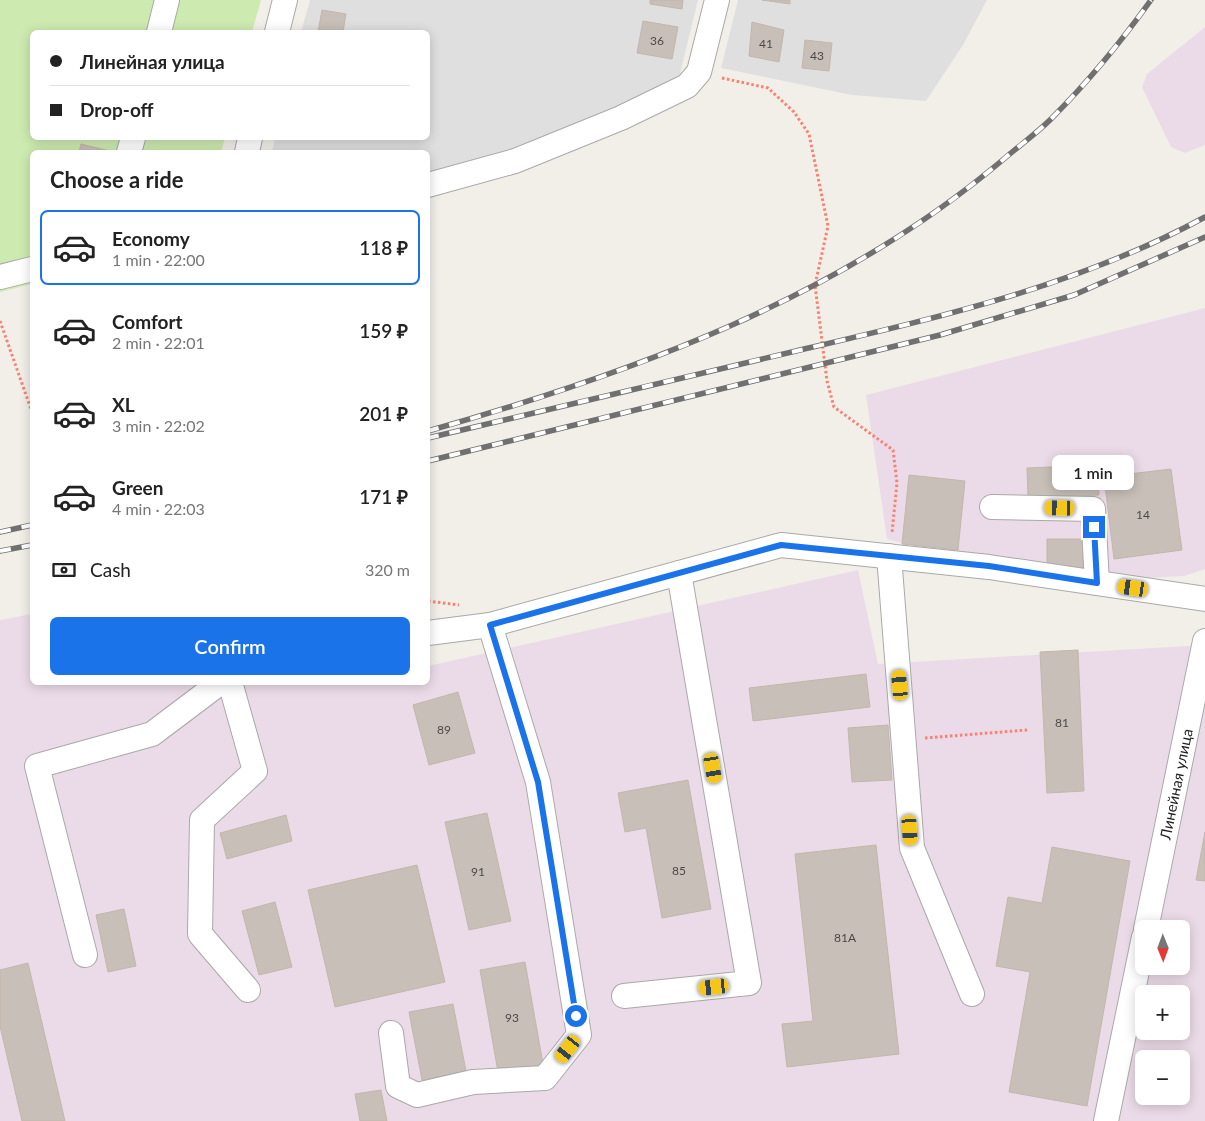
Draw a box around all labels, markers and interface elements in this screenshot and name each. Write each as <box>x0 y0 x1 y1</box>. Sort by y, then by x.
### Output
house number: 36 <box>650 33 664 48</box>
house number: 41 <box>759 36 773 51</box>
house number: 43 <box>810 48 824 63</box>
text: Линейная улица <box>80 50 225 73</box>
text: Drop-off <box>80 98 154 121</box>
text: Choose a ride <box>50 166 184 193</box>
icon: car <box>52 225 97 270</box>
text: Economy <box>112 227 190 250</box>
text: 118 ₽ <box>359 236 408 259</box>
text: 1 min · 22:00 <box>112 250 205 269</box>
icon: car <box>52 308 97 353</box>
text: Comfort <box>112 310 183 333</box>
text: 159 ₽ <box>359 319 408 342</box>
text: 2 min · 22:01 <box>112 333 205 352</box>
icon: car <box>52 391 97 436</box>
text: XL <box>112 393 135 416</box>
text: 201 ₽ <box>359 402 408 425</box>
text: 3 min · 22:02 <box>112 416 205 435</box>
callout: 1 min <box>1053 454 1135 490</box>
text: 1 min <box>1073 463 1113 482</box>
icon: car <box>52 474 97 519</box>
text: Green <box>112 476 163 499</box>
text: 171 ₽ <box>359 485 408 508</box>
text: 4 min · 22:03 <box>112 499 205 518</box>
car <box>1044 500 1075 516</box>
house number: 14 <box>1136 507 1150 522</box>
route end <box>1083 516 1105 538</box>
icon: cash <box>50 556 78 584</box>
text: Cash <box>90 558 131 581</box>
text: 320 m <box>365 560 410 579</box>
car <box>1117 578 1148 598</box>
button: Confirm <box>50 617 410 675</box>
car <box>891 669 908 701</box>
house number: 81 <box>1055 715 1069 730</box>
house number: 89 <box>437 722 451 737</box>
street label: Линейная улица <box>1155 727 1196 842</box>
car <box>703 752 722 784</box>
car <box>901 815 918 845</box>
house number: 85 <box>672 863 686 878</box>
house number: 91 <box>471 864 485 879</box>
north arrow <box>1135 920 1190 975</box>
map controls <box>1135 920 1190 1105</box>
house number: 81А <box>834 930 857 945</box>
car <box>698 978 729 996</box>
button: + <box>1135 985 1190 1040</box>
route start <box>565 1005 587 1027</box>
house number: 93 <box>505 1010 519 1025</box>
car <box>552 1033 583 1065</box>
button: − <box>1135 1050 1190 1105</box>

